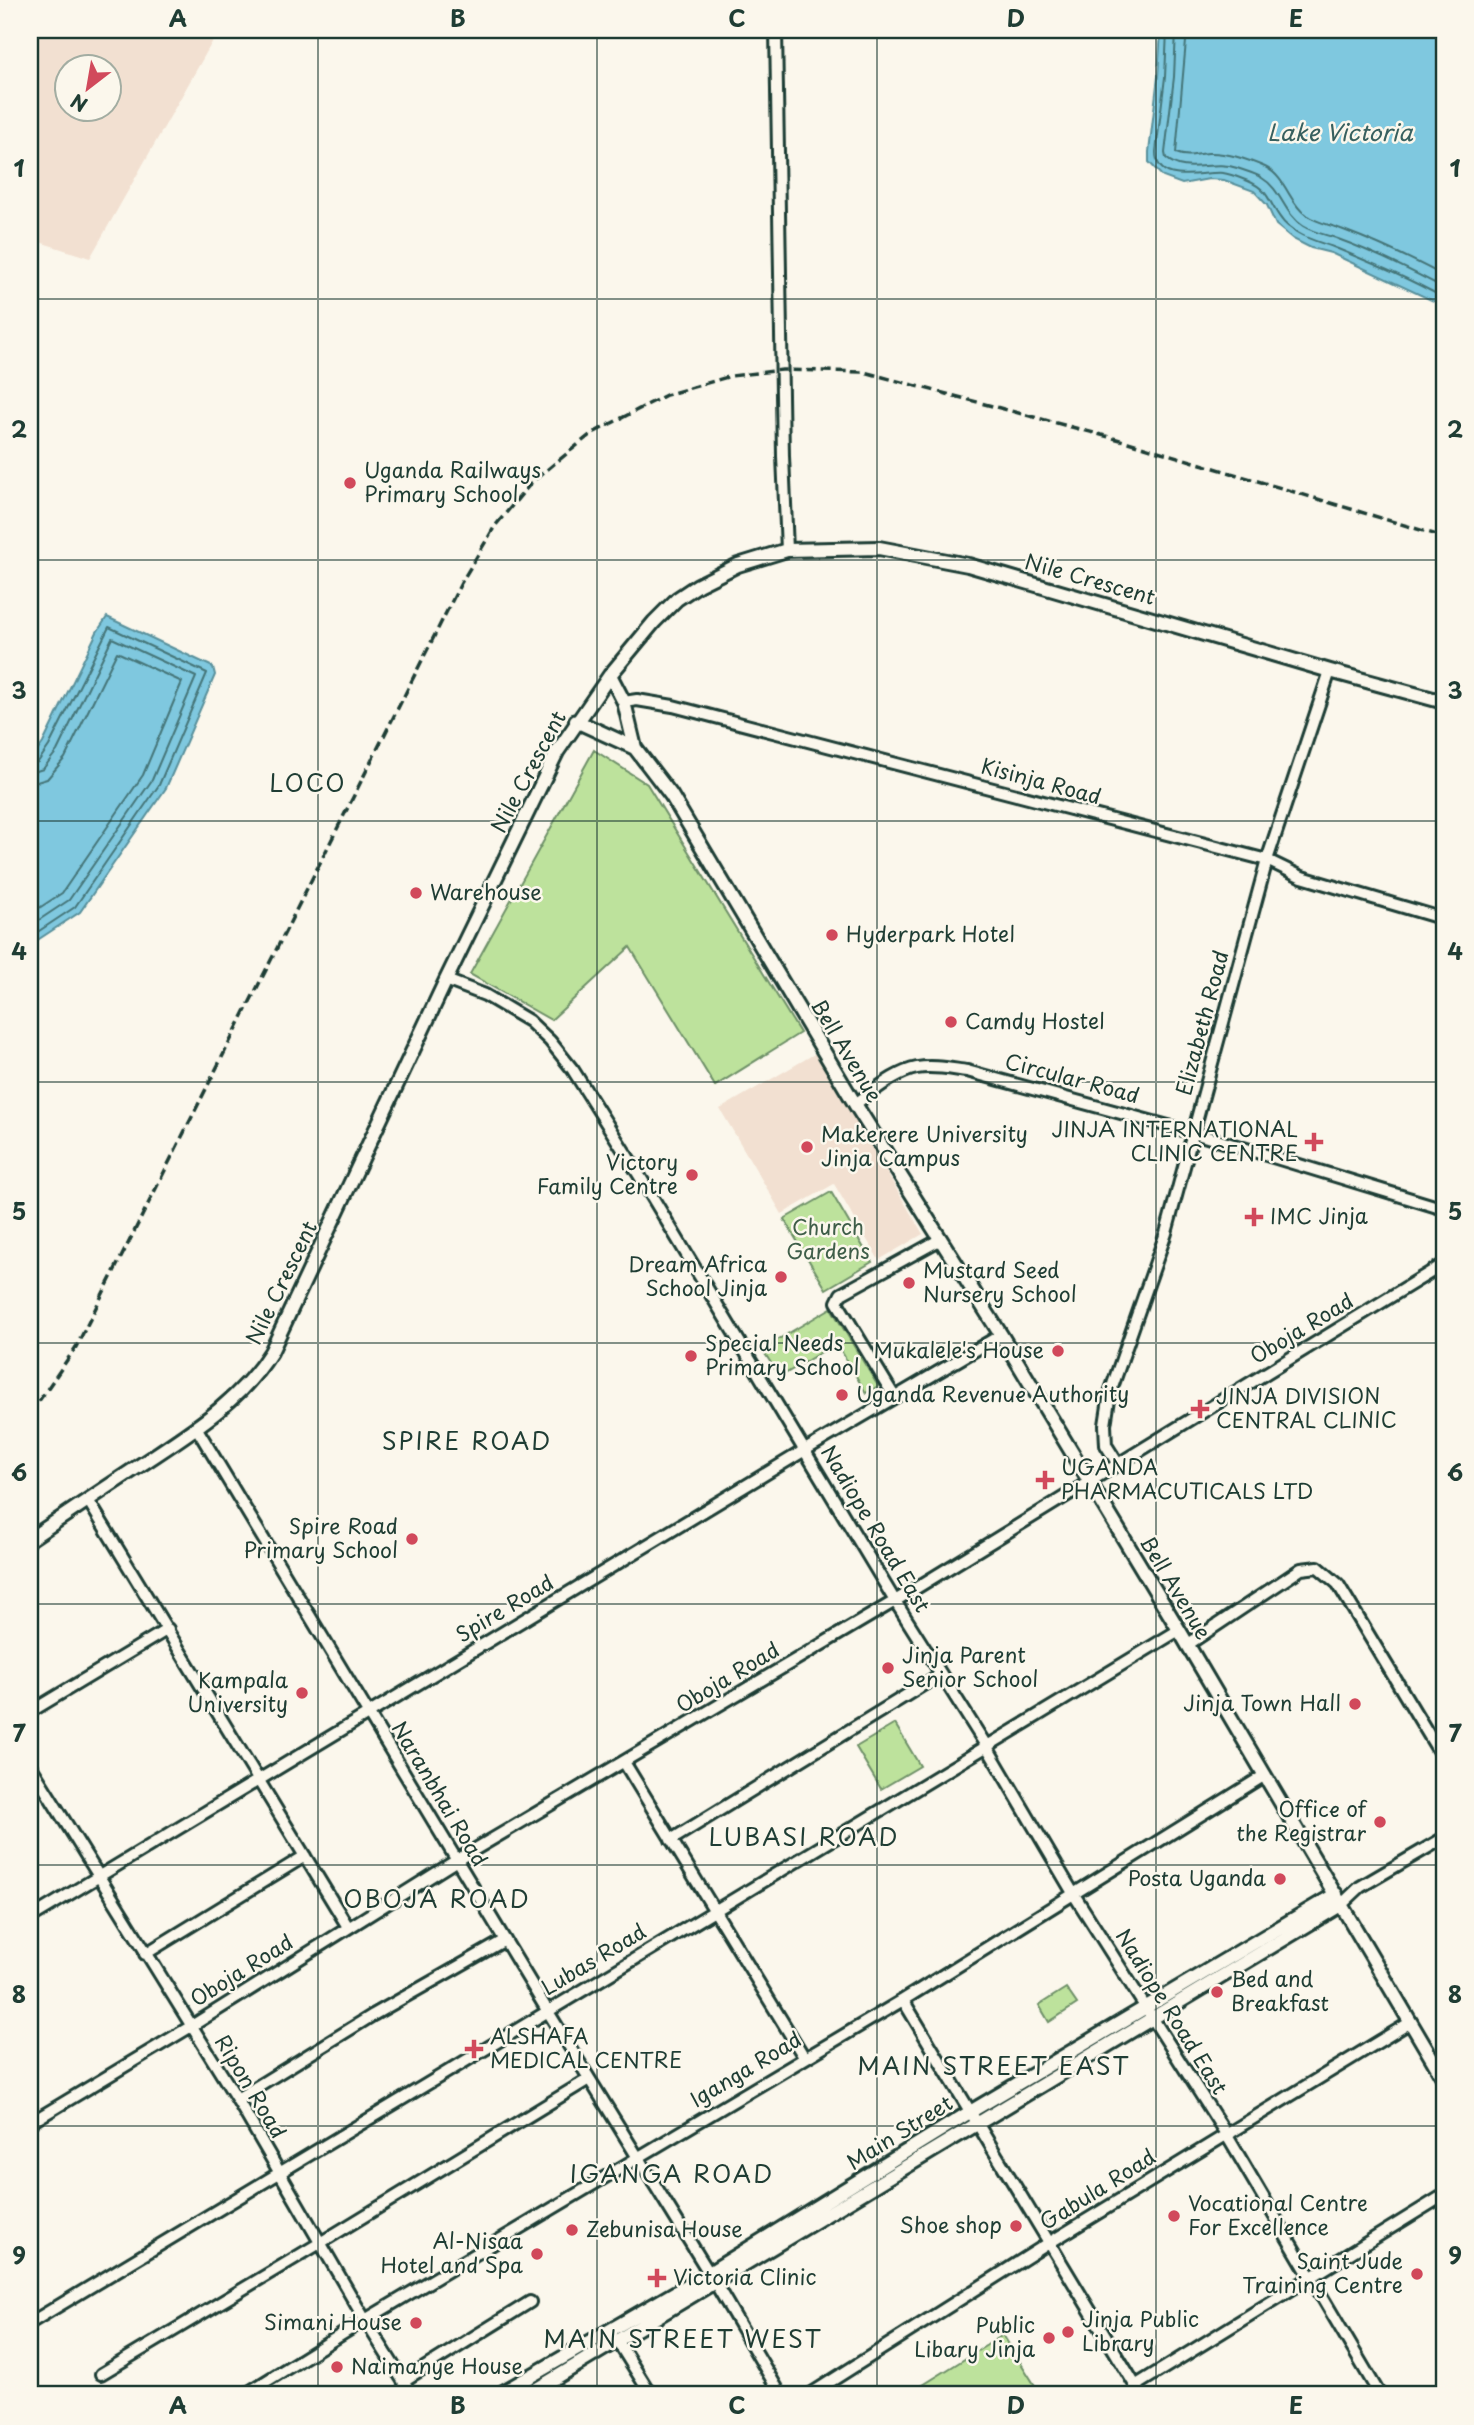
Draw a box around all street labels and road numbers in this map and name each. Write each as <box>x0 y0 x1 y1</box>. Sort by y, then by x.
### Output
street label: Nile Crescent <box>1022 544 1159 612</box>
street label: Nile Crescent <box>482 704 573 838</box>
street label: Kisinja Road <box>978 749 1105 811</box>
street label: Elizabeth Road <box>1166 947 1236 1098</box>
street label: Bell Avenue <box>804 992 891 1108</box>
street label: Circular Road <box>1002 1044 1143 1110</box>
street label: Nile Crescent <box>236 1215 324 1349</box>
street label: Oboja Road <box>1243 1284 1359 1371</box>
street label: Nadiope Road East <box>814 1438 939 1618</box>
street label: Bell Avenue <box>1133 1529 1220 1645</box>
street label: Spire Road <box>449 1565 559 1649</box>
street label: Oboja Road <box>669 1633 785 1720</box>
street label: Naranbhai Road <box>385 1714 497 1871</box>
street label: Lubas Road <box>534 1914 651 2002</box>
street label: Nadiope Road East <box>1109 1922 1237 2100</box>
street label: Oboja Road <box>183 1925 299 2014</box>
street label: Iganga Road <box>683 2022 807 2114</box>
street label: Ripon Road <box>208 2028 295 2144</box>
street label: Main Street <box>840 2086 958 2177</box>
street label: Gabula Road <box>1033 2140 1161 2237</box>

